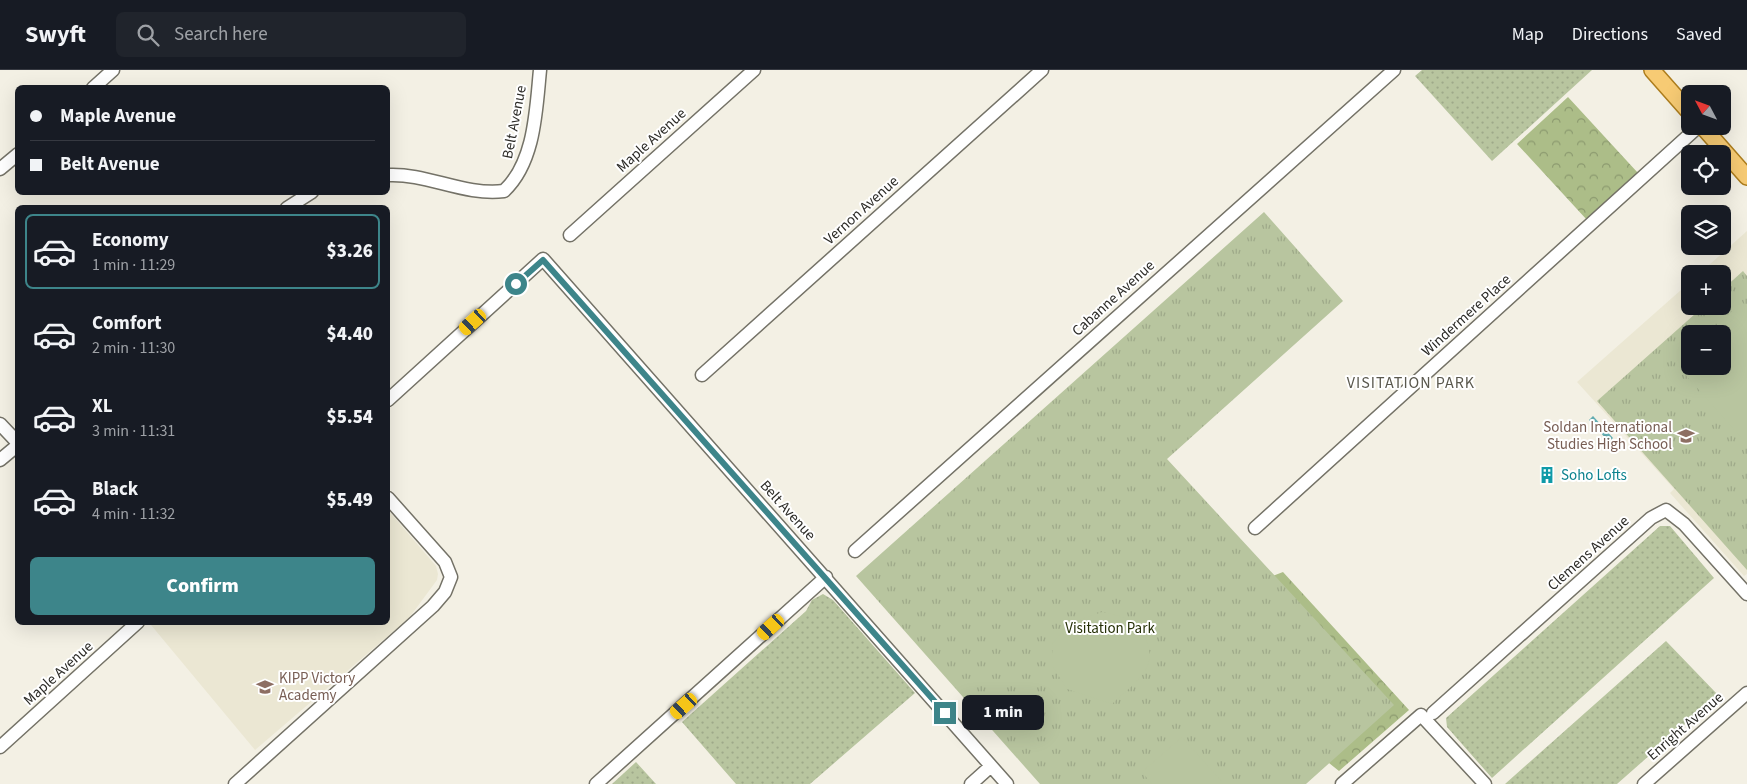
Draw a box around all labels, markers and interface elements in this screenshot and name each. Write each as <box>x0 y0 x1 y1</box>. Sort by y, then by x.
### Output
search box <box>116 12 466 57</box>
text: Swyft <box>25 17 86 52</box>
icon: search <box>134 21 162 49</box>
text: Search here <box>174 21 268 48</box>
text: Map <box>1512 22 1544 47</box>
text: Directions <box>1572 22 1648 47</box>
text: Saved <box>1676 22 1722 47</box>
street label: Belt Avenue <box>497 84 532 161</box>
north arrow <box>1681 85 1731 135</box>
map controls <box>1681 85 1731 375</box>
text: Maple Avenue <box>60 103 176 130</box>
street label: Maple Avenue <box>612 103 691 177</box>
button: locate <box>1681 145 1731 195</box>
text: Belt Avenue <box>60 151 160 178</box>
street label: Vernon Avenue <box>819 171 903 250</box>
button: layers <box>1681 205 1731 255</box>
text: Economy <box>92 227 169 254</box>
icon: car <box>32 229 77 274</box>
text: $3.26 <box>327 238 373 265</box>
text: 1 min · 11:29 <box>92 254 175 276</box>
street label: Cabanne Avenue <box>1067 255 1159 341</box>
button: + <box>1681 265 1731 315</box>
street label: Windermere Place <box>1417 269 1516 361</box>
route start <box>505 273 527 295</box>
car <box>456 306 489 338</box>
text: Comfort <box>92 310 162 337</box>
icon: car <box>32 312 77 357</box>
text: $4.40 <box>327 321 373 348</box>
button: − <box>1681 325 1731 375</box>
text: 2 min · 11:30 <box>92 337 175 359</box>
district label: VISITATION PARK <box>1347 372 1475 394</box>
text: XL <box>92 393 113 420</box>
icon: car <box>32 395 77 440</box>
text: $5.54 <box>327 404 373 431</box>
place label: Soldan International Studies High School <box>1543 417 1672 455</box>
text: 3 min · 11:31 <box>92 420 175 442</box>
school or university icon: Soldan International Studies High School <box>1676 426 1696 446</box>
building icon: Soho Lofts <box>1537 465 1557 485</box>
place label: Soho Lofts <box>1561 465 1627 486</box>
text: Black <box>92 476 138 503</box>
street label: Belt Avenue <box>755 476 820 545</box>
icon: car <box>32 478 77 523</box>
text: $5.49 <box>327 487 373 514</box>
text: 4 min · 11:32 <box>92 503 175 525</box>
street label: Clemens Avenue <box>1543 511 1634 596</box>
button: Confirm <box>30 557 375 615</box>
car <box>754 611 787 643</box>
park label: Visitation Park <box>1065 618 1155 639</box>
street label: Maple Avenue <box>19 636 98 710</box>
place label: KIPP Victory Academy <box>279 668 355 706</box>
school or university icon: KIPP Victory Academy <box>255 677 275 697</box>
street label: Enright Avenue <box>1643 687 1728 765</box>
car <box>667 690 700 722</box>
callout: 1 min <box>962 696 1045 730</box>
text: 1 min <box>983 701 1023 723</box>
route end <box>934 702 956 724</box>

